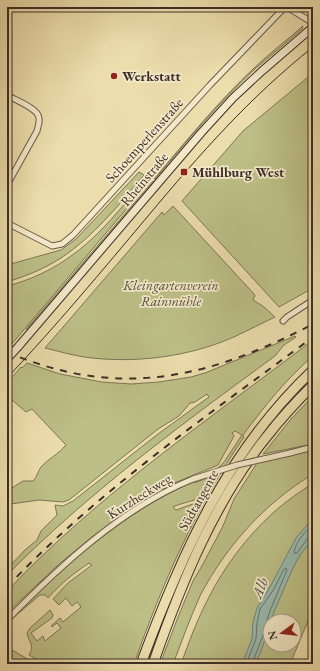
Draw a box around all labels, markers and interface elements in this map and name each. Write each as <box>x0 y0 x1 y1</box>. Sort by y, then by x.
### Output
place label: Werkstatt <box>122 67 182 85</box>
marker: Werkstatt <box>109 71 119 81</box>
street label: Schoemperlenstraße <box>101 93 187 186</box>
street label: Rheinstraße <box>116 148 172 210</box>
place label: Mühlburg West <box>192 163 285 181</box>
marker: Mühlburg West <box>179 167 189 177</box>
park label: Kleingartenverein Rainmühle <box>122 276 219 310</box>
street label: Südtangente <box>174 466 222 534</box>
street label: Kurzheckweg <box>104 469 175 523</box>
water label: Alb <box>246 574 272 602</box>
north arrow <box>262 613 302 653</box>
text: N <box>264 629 280 642</box>

